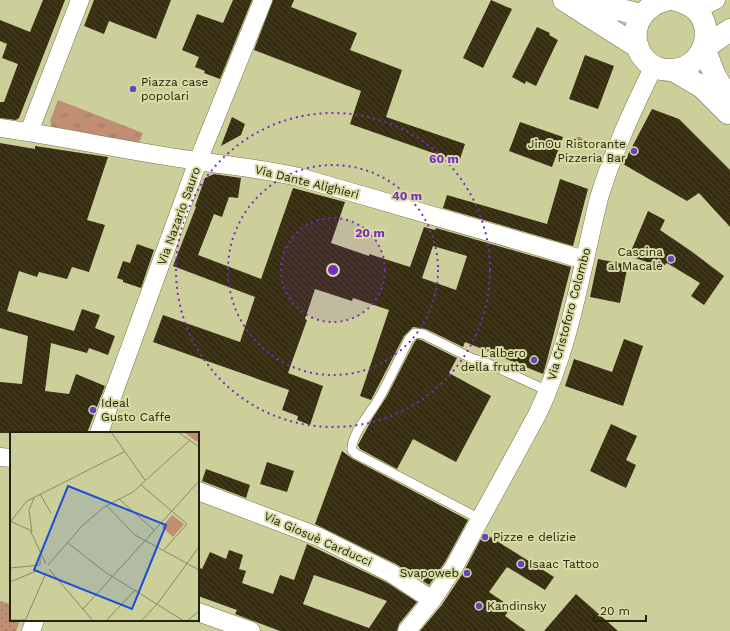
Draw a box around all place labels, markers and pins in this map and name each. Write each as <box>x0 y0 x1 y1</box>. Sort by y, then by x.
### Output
place label: Piazza case popolari <box>141 75 209 103</box>
marker: Piazza case popolari <box>128 84 138 94</box>
place label: JinOu Ristorante Pizzeria Bar <box>528 137 626 165</box>
marker: JinOu Ristorante Pizzeria Bar <box>629 146 639 156</box>
place label: Cascina al Macalè <box>608 245 663 273</box>
marker: Cascina al Macalè <box>666 254 676 264</box>
centre of rings <box>326 263 340 277</box>
place label: L'albero della frutta <box>461 346 526 374</box>
marker: L'albero della frutta <box>529 355 539 365</box>
place label: Ideal Gusto Caffe <box>101 396 171 424</box>
marker: Ideal Gusto Caffe <box>88 405 98 415</box>
place label: Pizze e delizie <box>493 530 576 544</box>
marker: Pizze e delizie <box>480 532 490 542</box>
place label: Isaac Tattoo <box>529 557 599 571</box>
marker: Isaac Tattoo <box>516 559 526 569</box>
place label: Svapoweb <box>400 566 459 580</box>
marker: Svapoweb <box>462 568 472 578</box>
place label: Kandinsky <box>487 599 547 613</box>
marker: Kandinsky <box>474 601 484 611</box>

